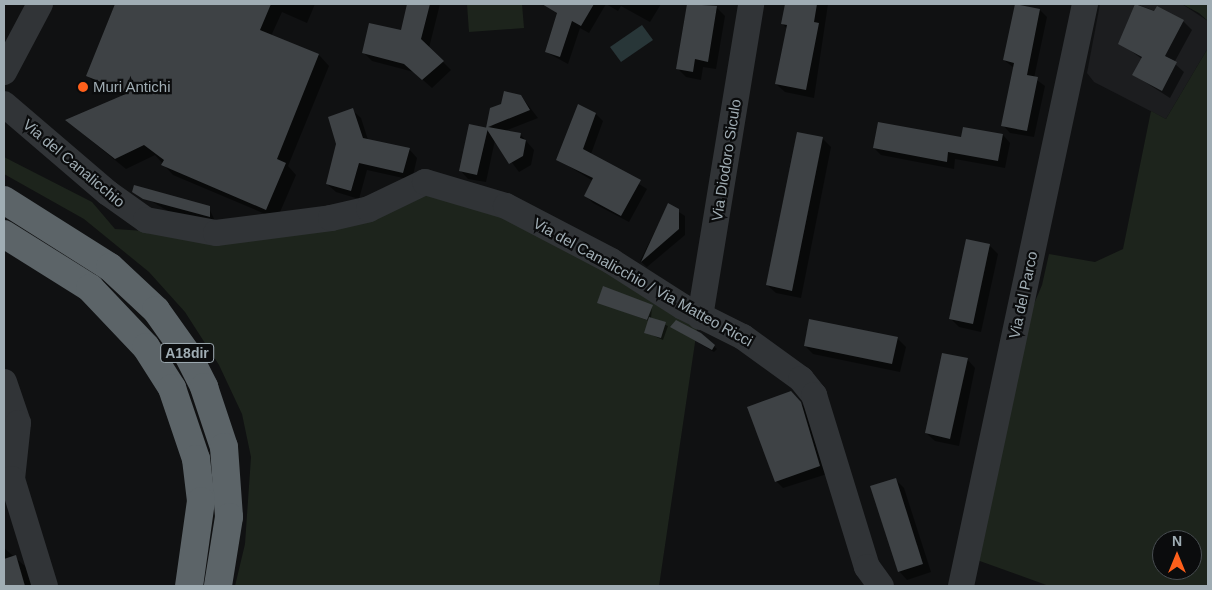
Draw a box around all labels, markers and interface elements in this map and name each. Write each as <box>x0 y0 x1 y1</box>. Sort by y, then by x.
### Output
place label: Muri Antichi <box>93 78 171 96</box>
marker: Muri Antichi <box>77 81 89 93</box>
street label: Via Diodoro Siculo <box>707 98 745 222</box>
street label: Via del Canalicchio <box>19 115 129 211</box>
street label: Via del Canalicchio / Via Matteo Ricci <box>530 214 756 350</box>
street label: Via del Parco <box>1005 250 1041 340</box>
road number: A18dir <box>160 342 214 364</box>
north arrow <box>1152 530 1202 580</box>
text: N <box>1172 533 1182 549</box>

